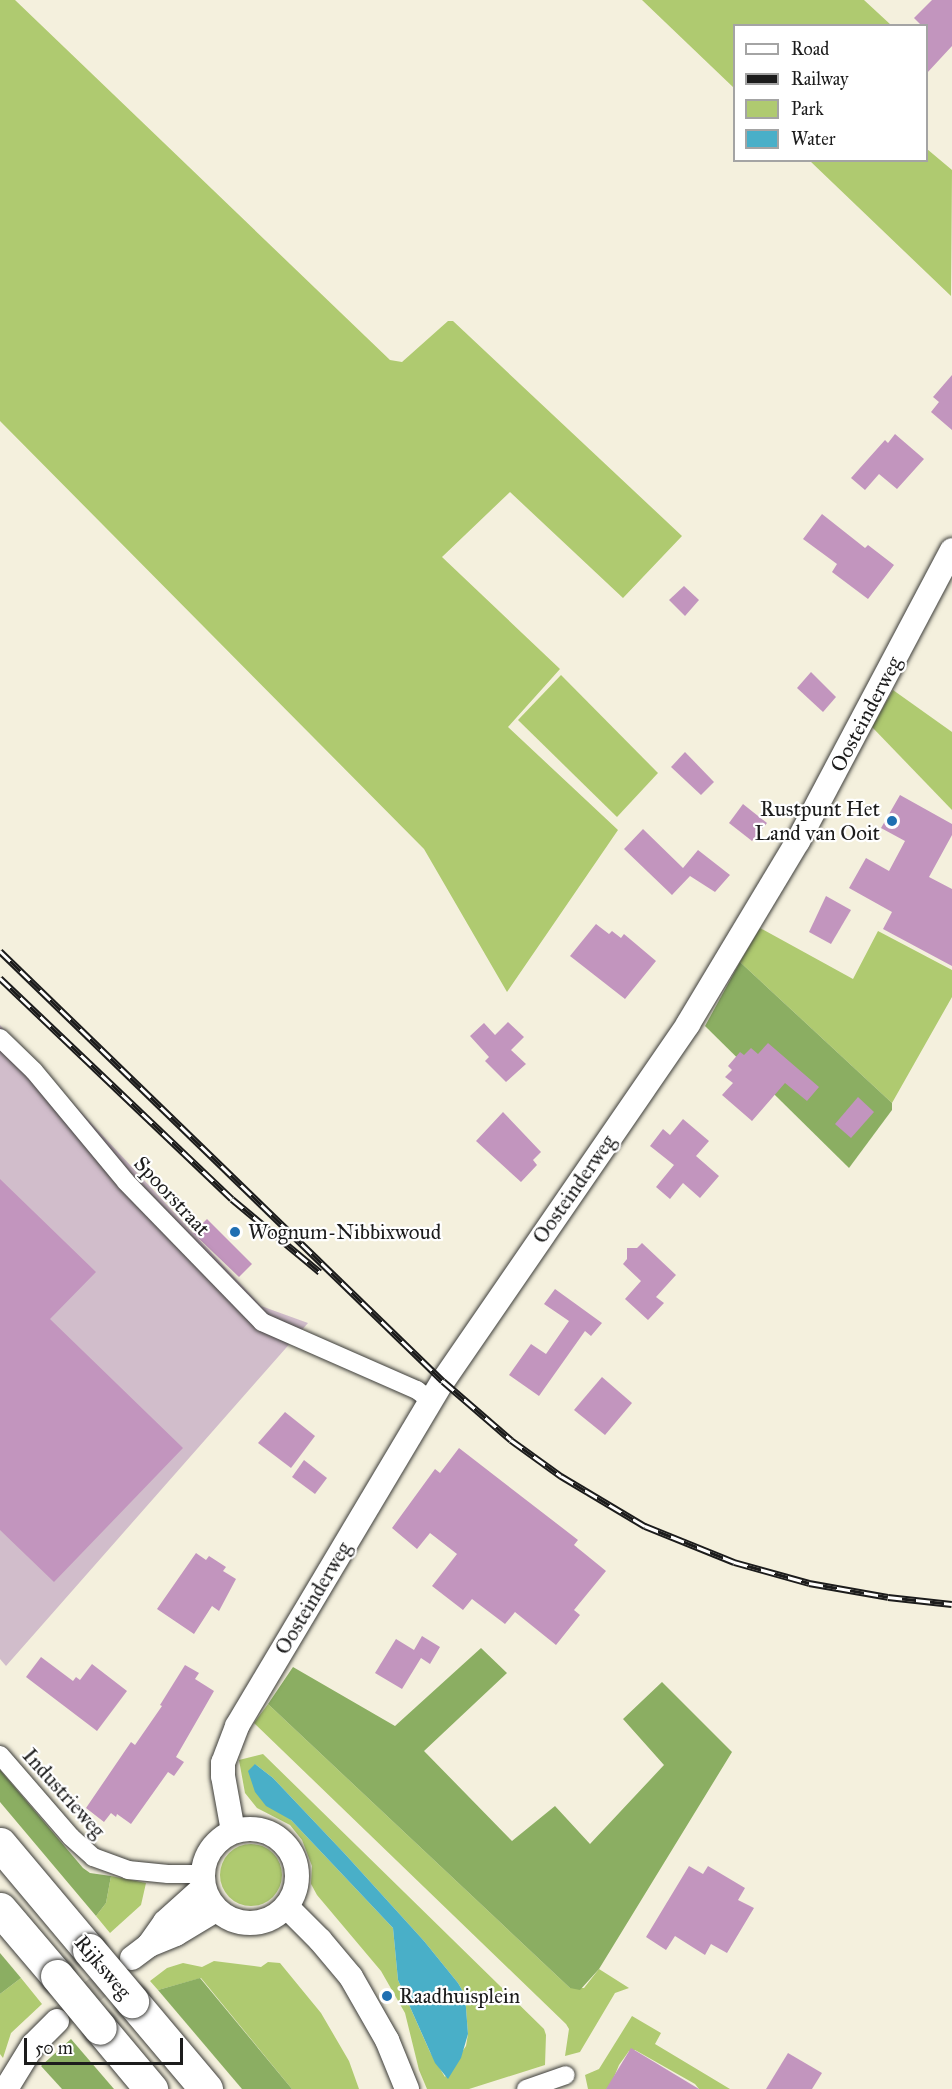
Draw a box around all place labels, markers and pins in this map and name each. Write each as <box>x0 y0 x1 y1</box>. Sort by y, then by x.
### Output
place label: Rustpunt Het Land van Ooit <box>755 796 880 846</box>
marker: Rustpunt Het Land van Ooit <box>885 814 899 828</box>
place label: Wognum-Nibbixwoud <box>248 1219 441 1245</box>
marker: Wognum-Nibbixwoud <box>226 1223 244 1241</box>
place label: Raadhuisplein <box>399 1983 520 2009</box>
marker: Raadhuisplein <box>380 1989 394 2003</box>

